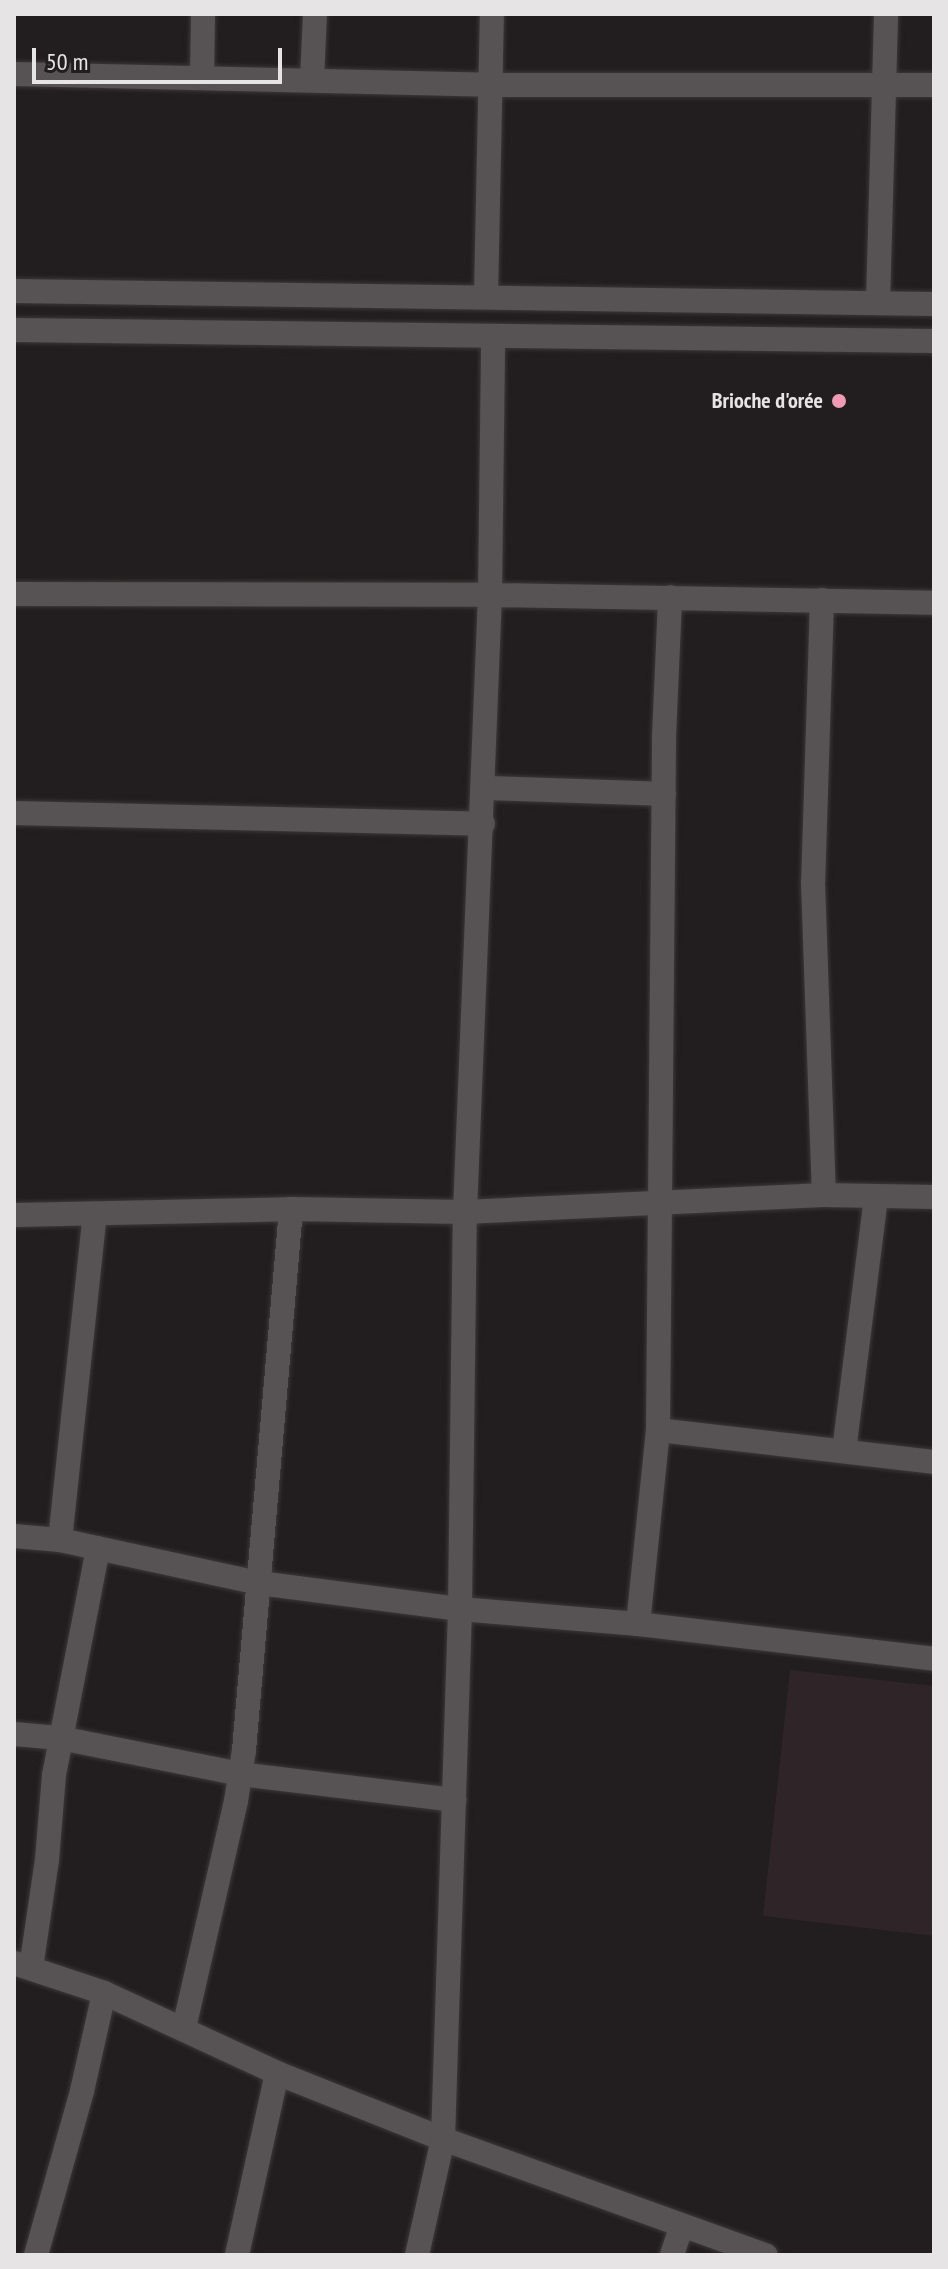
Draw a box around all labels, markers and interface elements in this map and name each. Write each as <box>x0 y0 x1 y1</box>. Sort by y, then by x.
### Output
scale bar <box>36 32 286 82</box>
text: 50 m <box>46 46 88 77</box>
place label: Brioche d'orée <box>712 388 823 414</box>
marker: Brioche d'orée <box>830 392 848 410</box>

